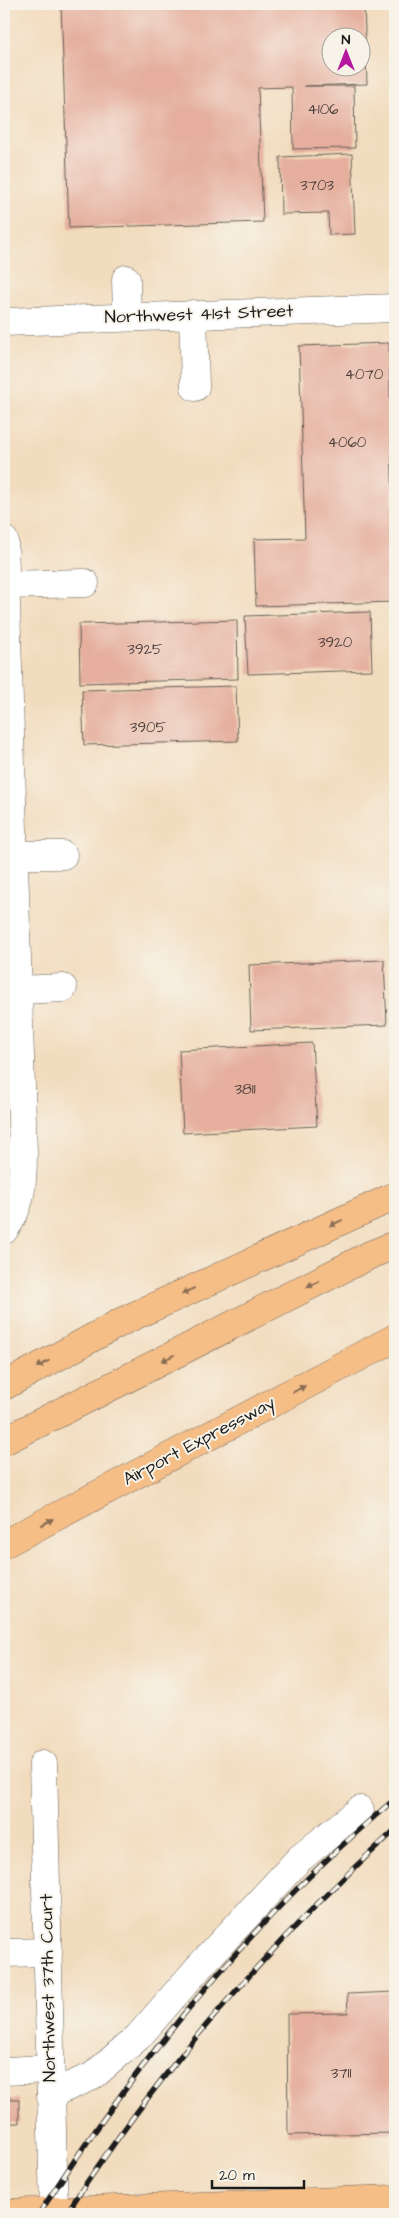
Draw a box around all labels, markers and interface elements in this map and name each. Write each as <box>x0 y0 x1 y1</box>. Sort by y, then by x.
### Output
north arrow <box>322 28 372 78</box>
text: N <box>342 30 351 50</box>
house number: 4106 <box>308 99 339 120</box>
house number: 3703 <box>300 175 334 196</box>
street label: Northwest 41st Street <box>104 298 295 330</box>
house number: 4070 <box>345 364 384 385</box>
house number: 4060 <box>328 432 367 453</box>
house number: 3920 <box>318 632 353 653</box>
house number: 3925 <box>127 639 163 660</box>
house number: 3905 <box>130 717 167 738</box>
house number: 3811 <box>234 1079 256 1100</box>
one-way arrow <box>329 1219 343 1227</box>
one-way arrow <box>306 1280 320 1288</box>
one-way arrow <box>181 1287 195 1295</box>
one-way arrow <box>161 1354 175 1362</box>
one-way arrow <box>37 1360 50 1369</box>
one-way arrow <box>292 1384 306 1393</box>
street label: Airport Expressway <box>118 1390 280 1493</box>
one-way arrow <box>40 1517 54 1526</box>
street label: Northwest 37th Court <box>34 1893 62 2082</box>
house number: 3711 <box>331 2063 351 2084</box>
scale bar <box>212 2158 304 2190</box>
text: 20 m <box>219 2165 255 2186</box>

